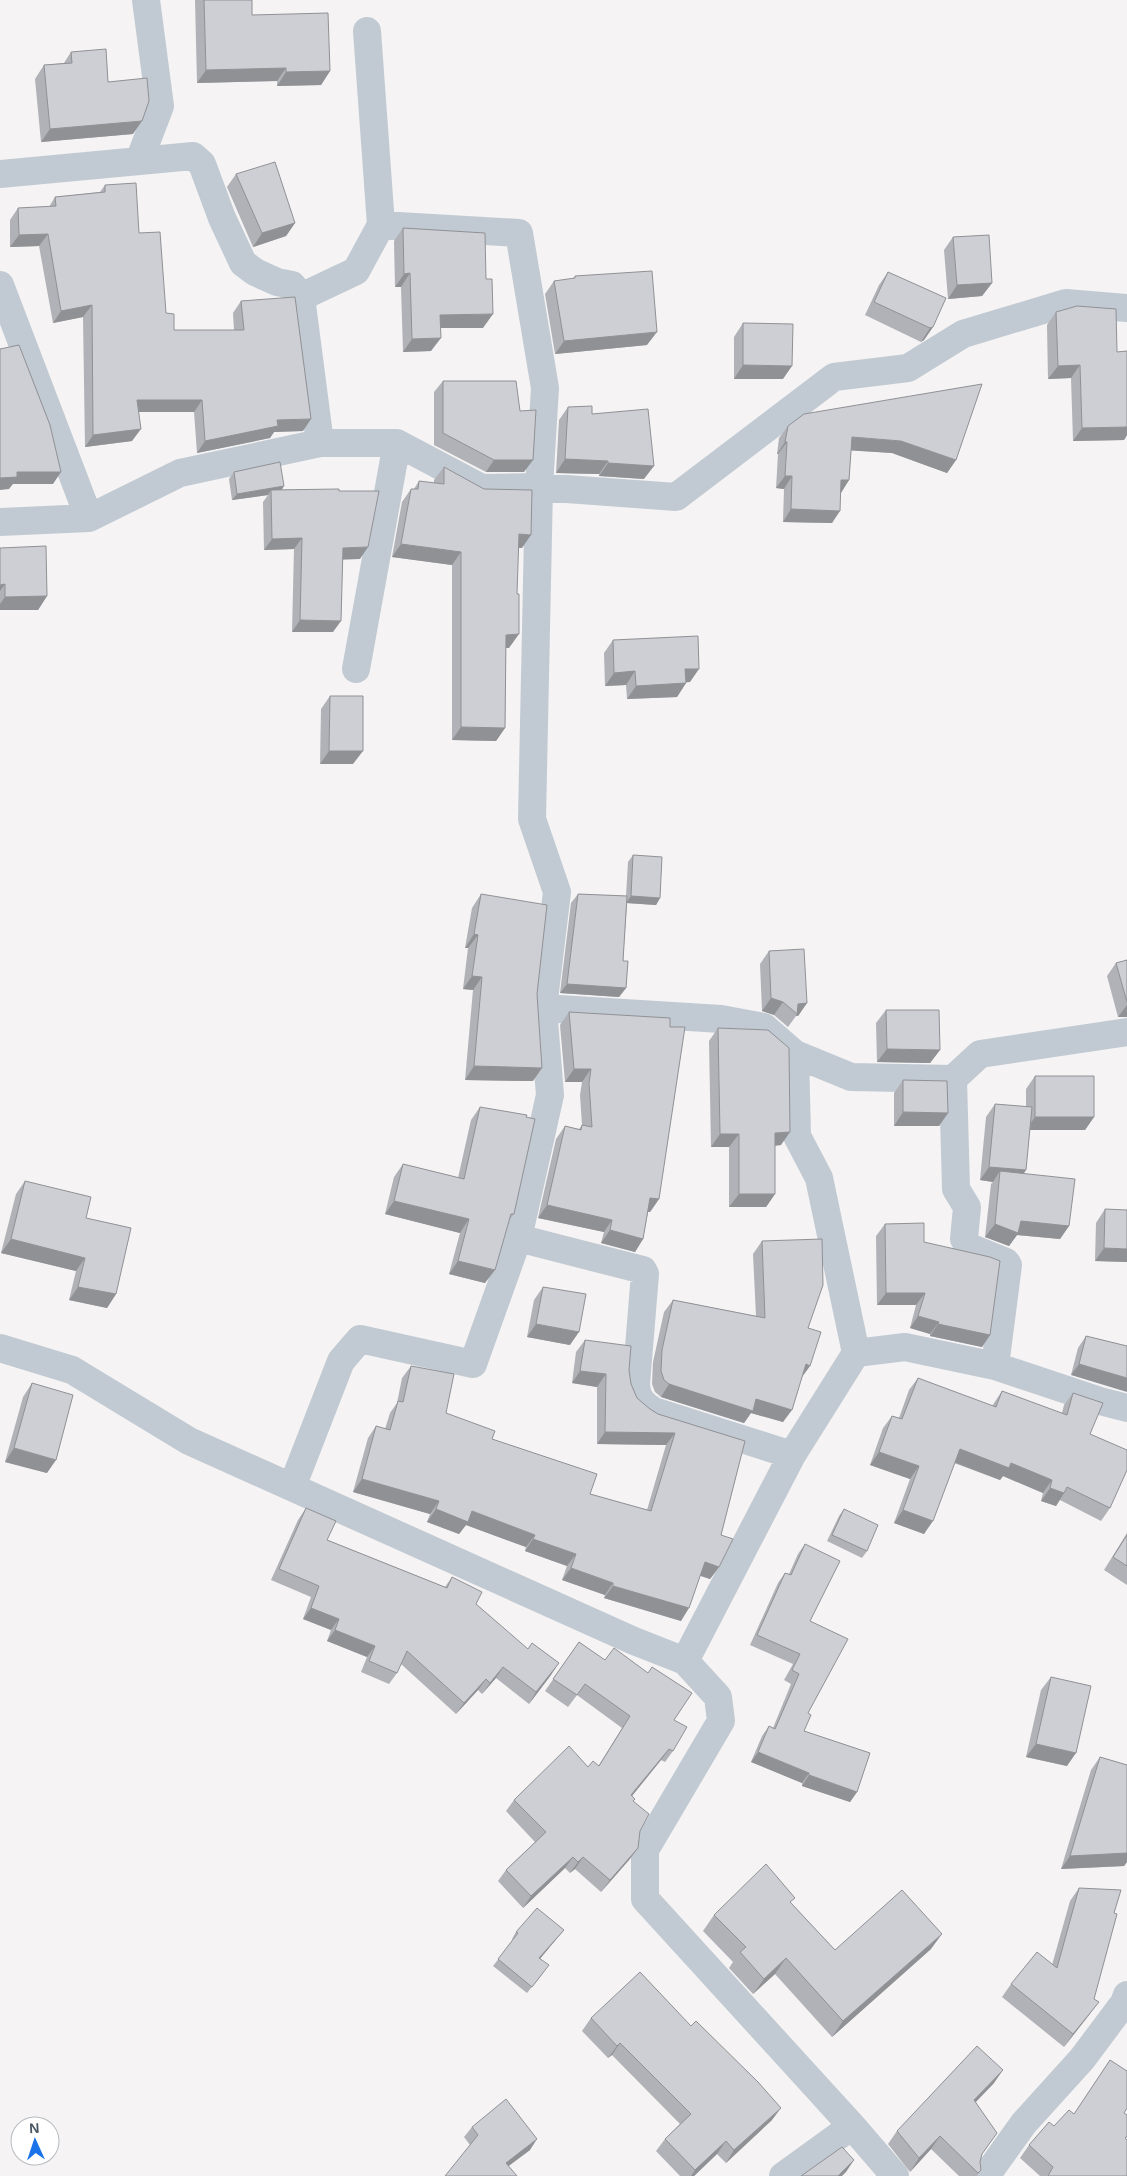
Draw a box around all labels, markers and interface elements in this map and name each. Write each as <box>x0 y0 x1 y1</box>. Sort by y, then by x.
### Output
north arrow <box>10 2116 60 2166</box>
text: N <box>29 2120 40 2136</box>

